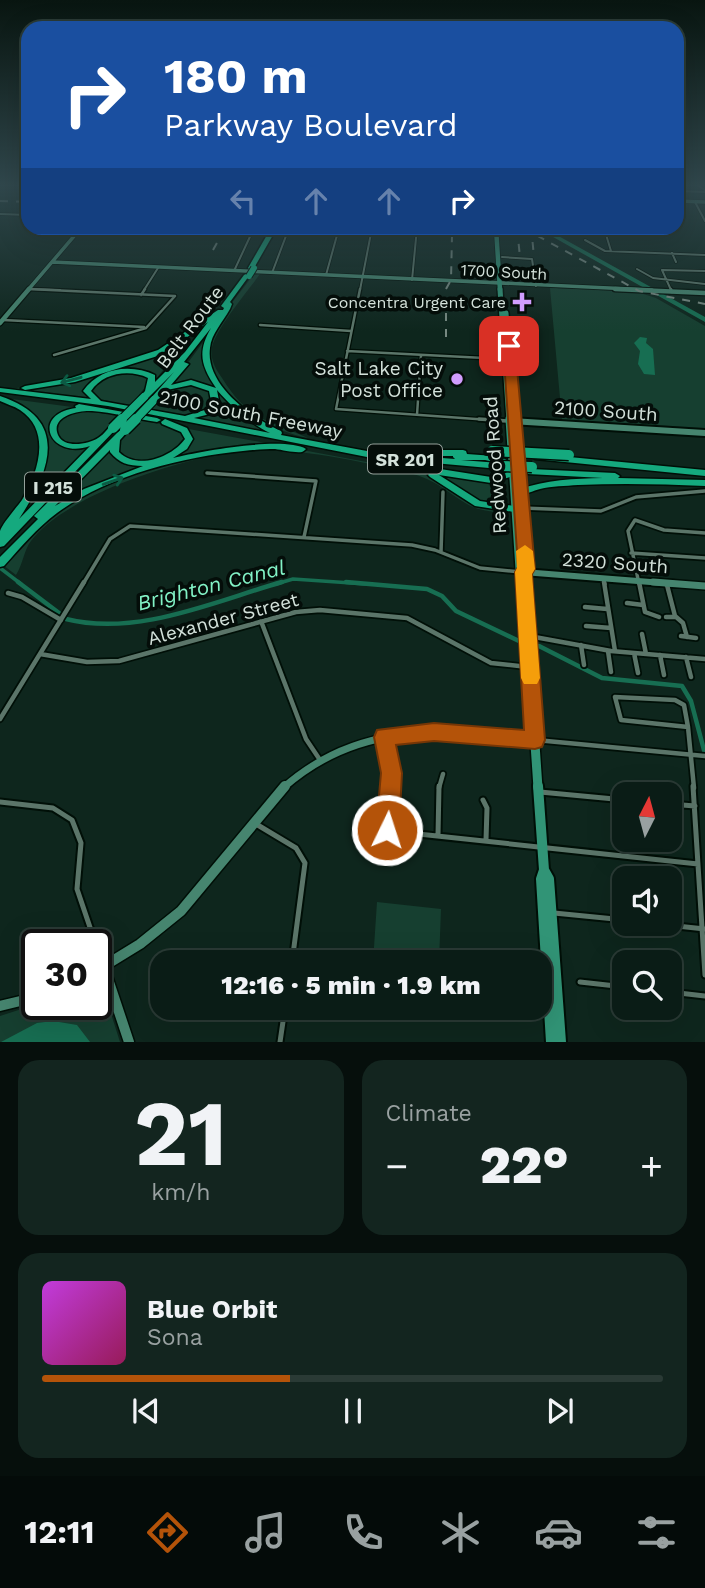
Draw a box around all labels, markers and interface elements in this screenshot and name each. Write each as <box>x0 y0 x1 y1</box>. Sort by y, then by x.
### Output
text: 180 m <box>164 47 308 105</box>
icon: right <box>49 49 140 140</box>
text: Parkway Boulevard <box>164 106 458 144</box>
icon: left <box>224 182 262 220</box>
icon: ahead <box>297 182 335 220</box>
icon: ahead <box>370 182 408 220</box>
icon: right <box>443 182 481 220</box>
street label: 1700 South <box>460 260 548 284</box>
street label: Belt Route <box>151 281 229 373</box>
marker: Concentra Urgent Care <box>512 292 532 312</box>
place label: Concentra Urgent Care <box>328 293 506 312</box>
pin <box>479 316 539 376</box>
icon: arrive <box>490 327 528 365</box>
place label: Salt Lake City Post Office <box>315 357 443 402</box>
marker: Salt Lake City Post Office <box>449 371 465 387</box>
one-way arrow <box>60 374 82 387</box>
street label: 2100 South Freeway <box>158 385 345 443</box>
street label: Redwood Road <box>479 395 511 535</box>
street label: 2100 South <box>554 396 658 426</box>
road number: SR 201 <box>368 444 442 474</box>
road number: I 215 <box>25 472 81 502</box>
one-way arrow <box>102 474 124 486</box>
street label: 2320 South <box>561 548 669 578</box>
water label: Brighton Canal <box>134 555 288 615</box>
street label: Alexander Street <box>145 588 301 650</box>
north arrow <box>612 782 682 852</box>
map controls <box>612 782 682 1020</box>
position arrow <box>350 793 424 867</box>
button: sound <box>612 866 682 936</box>
speed limit sign: 30 <box>21 929 112 1020</box>
button: search <box>612 950 682 1020</box>
text: 12:16 · 5 min · 1.9 km <box>221 970 481 1000</box>
text: 21 <box>134 1080 227 1187</box>
text: Climate <box>386 1100 472 1127</box>
text: 22° <box>480 1135 569 1196</box>
text: − <box>386 1144 408 1188</box>
text: + <box>640 1144 663 1188</box>
text: km/h <box>151 1179 210 1206</box>
text: Blue Orbit <box>147 1294 277 1324</box>
text: Sona <box>147 1324 203 1351</box>
icon: previous <box>127 1392 165 1430</box>
icon: pause <box>334 1392 372 1430</box>
icon: next <box>541 1392 579 1430</box>
icon: directions <box>143 1508 192 1557</box>
icon: music <box>241 1508 290 1557</box>
icon: phone <box>339 1508 388 1557</box>
icon: climate <box>436 1508 485 1557</box>
icon: car <box>534 1508 583 1557</box>
icon: filters <box>632 1508 681 1557</box>
text: 12:11 <box>24 1513 94 1551</box>

